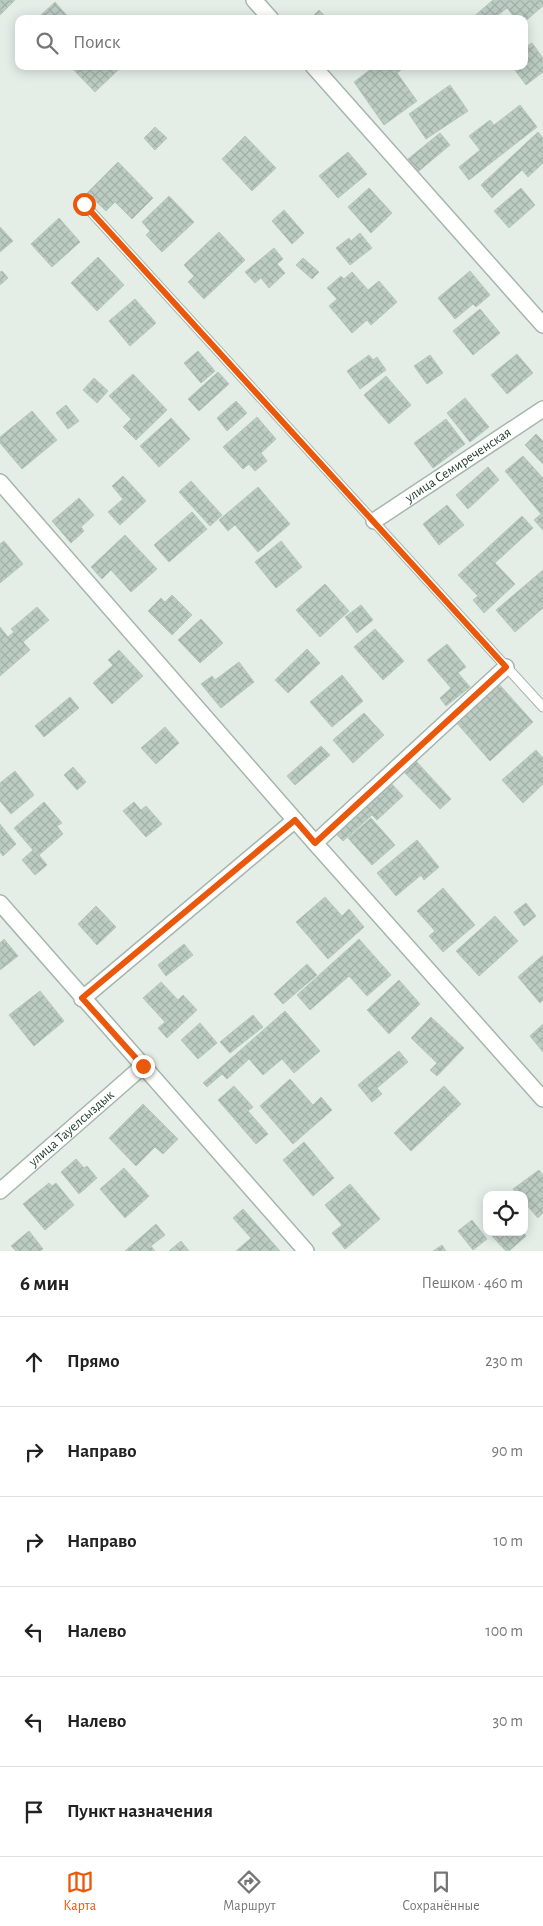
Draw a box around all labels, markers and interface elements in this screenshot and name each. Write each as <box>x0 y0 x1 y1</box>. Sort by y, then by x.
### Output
search box <box>15 15 528 70</box>
icon: search <box>33 29 61 57</box>
text: Поиск <box>73 33 120 52</box>
route start <box>73 193 96 216</box>
street label: улица Семиреченская <box>402 425 514 506</box>
route end <box>132 1055 155 1078</box>
street label: улица Тауелсыздык <box>26 1087 117 1170</box>
map controls <box>483 1191 528 1236</box>
button: locate <box>483 1191 528 1236</box>
text: 6 мин <box>20 1273 69 1294</box>
text: Пешком · 460 m <box>422 1275 523 1291</box>
icon: ahead <box>20 1348 48 1376</box>
text: Прямо <box>67 1352 120 1371</box>
text: 230 m <box>485 1353 523 1369</box>
icon: right <box>20 1438 48 1466</box>
text: Направо <box>67 1442 137 1461</box>
text: 90 m <box>492 1443 523 1459</box>
icon: right <box>20 1528 48 1556</box>
text: Направо <box>67 1532 137 1551</box>
text: 10 m <box>494 1533 523 1549</box>
icon: left <box>20 1618 48 1646</box>
text: Налево <box>67 1622 126 1641</box>
text: 100 m <box>485 1623 523 1639</box>
icon: left <box>20 1708 48 1736</box>
text: Налево <box>67 1712 126 1731</box>
text: 30 m <box>493 1713 523 1729</box>
icon: arrive <box>20 1798 48 1826</box>
text: Пункт назначения <box>67 1802 213 1821</box>
tab: Карта <box>63 1868 96 1915</box>
tab: Маршрут <box>223 1868 276 1915</box>
tab: Сохранённые <box>402 1868 480 1915</box>

